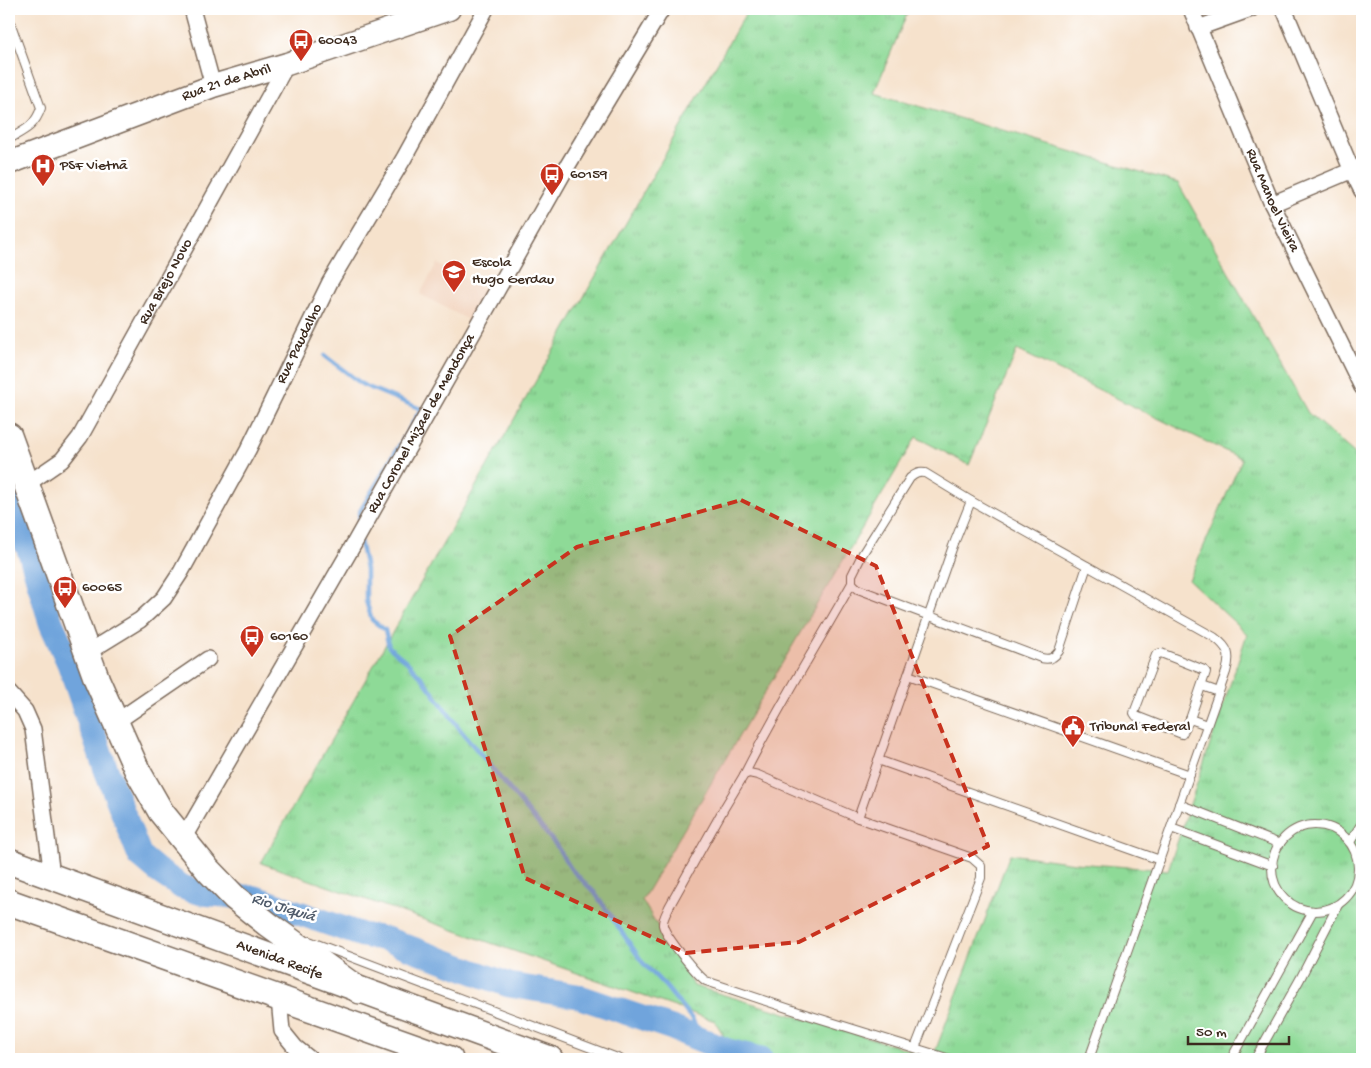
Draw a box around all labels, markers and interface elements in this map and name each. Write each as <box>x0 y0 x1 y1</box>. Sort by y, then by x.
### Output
bus stop icon: 60043 <box>288 28 314 62</box>
place label: 60043 <box>318 32 358 50</box>
street label: Rua 21 de Abril <box>180 60 273 106</box>
street label: Rua Manoel Vieira <box>1241 146 1304 256</box>
hospital icon: PSF Vietnã <box>30 153 56 187</box>
place label: PSF Vietnã <box>59 157 128 175</box>
bus stop icon: 60159 <box>539 162 565 196</box>
place label: 60159 <box>570 166 608 184</box>
street label: Rua Brejo Novo <box>135 236 197 328</box>
place label: Escola Hugo Gerdau <box>472 254 554 289</box>
school or university icon: Escola Hugo Gerdau <box>441 259 467 293</box>
street label: Rua Paudalho <box>273 301 327 387</box>
street label: Rua Coronel Mizael de Mendonça <box>364 330 480 517</box>
bus stop icon: 60065 <box>52 575 78 609</box>
place label: 60065 <box>82 579 122 597</box>
bus stop icon: 60160 <box>239 624 265 658</box>
place label: 60160 <box>270 628 309 646</box>
public building icon: Tribunal Federal <box>1060 714 1086 748</box>
place label: Tribunal Federal <box>1089 718 1191 736</box>
water label: Rio Jiquiá <box>249 890 318 928</box>
street label: Avenida Recife <box>234 936 325 984</box>
scale bar <box>1188 1013 1290 1045</box>
text: 50 m <box>1196 1024 1227 1042</box>

